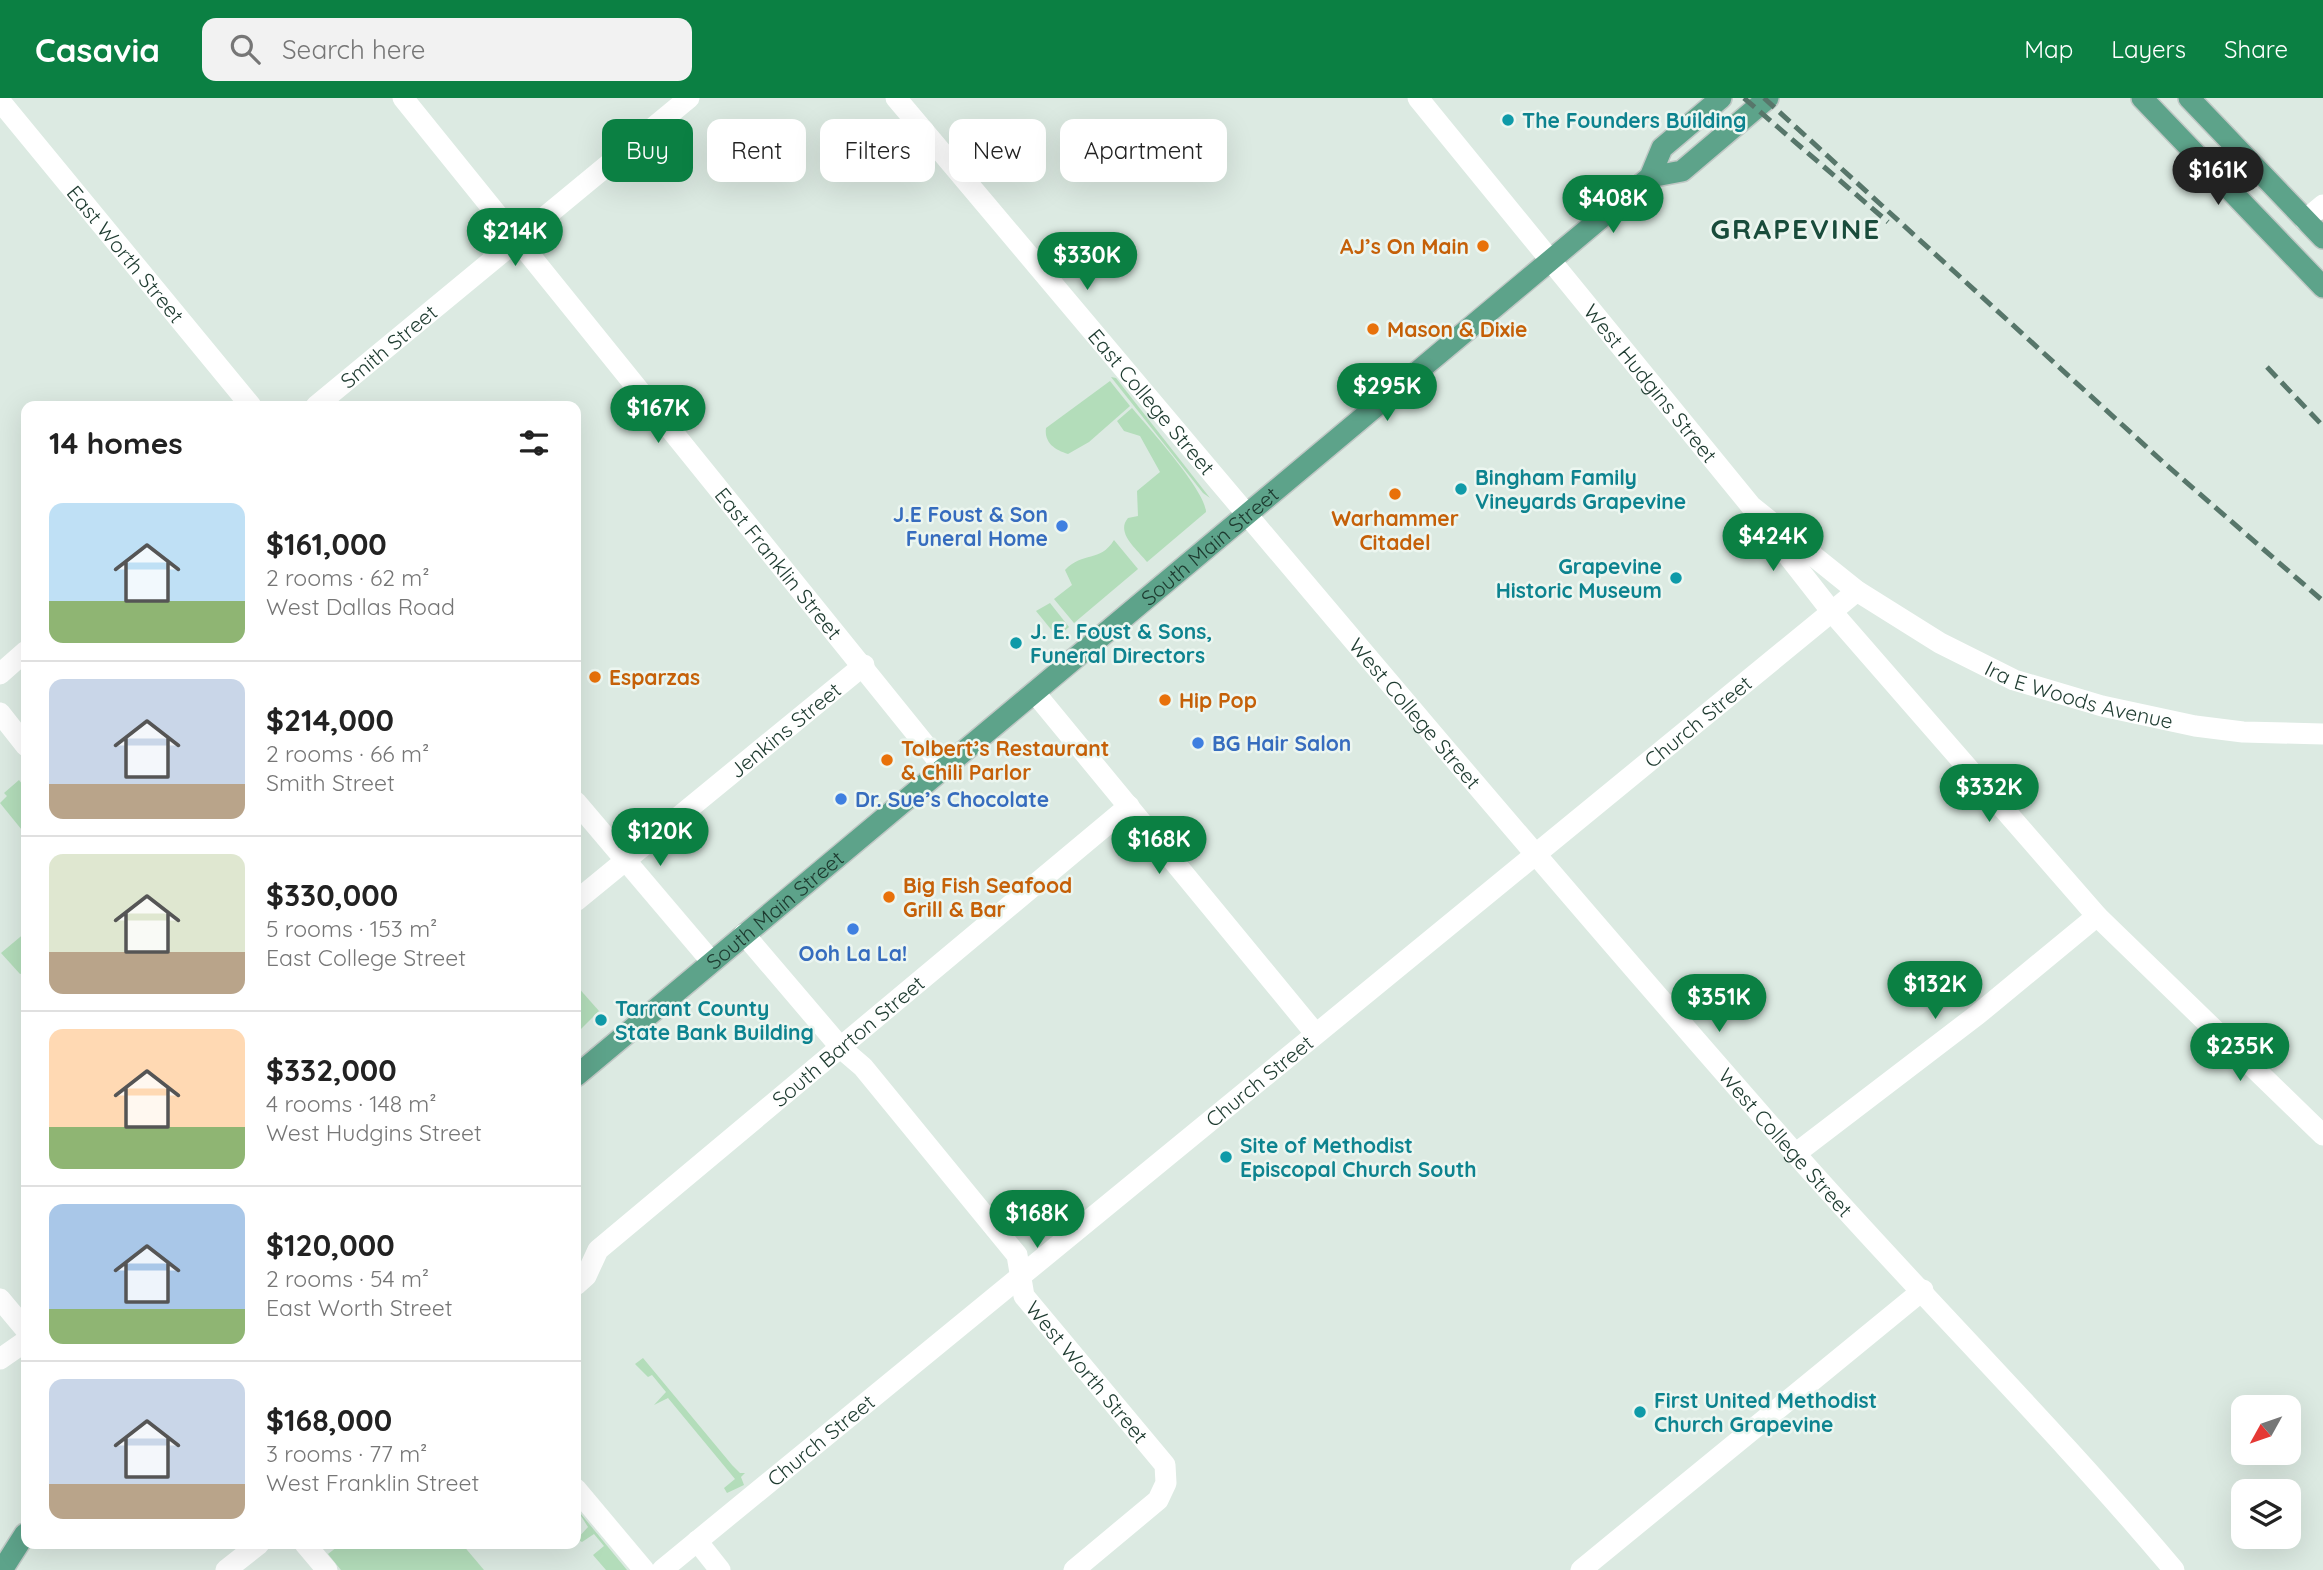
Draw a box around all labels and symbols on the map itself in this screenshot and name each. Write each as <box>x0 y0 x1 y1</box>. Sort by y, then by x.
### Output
place label: The Founders Building <box>1522 107 1746 133</box>
marker: The Founders Building <box>1500 112 1516 128</box>
pin: $161K <box>2169 148 2267 207</box>
pin: $408K <box>1564 176 1662 235</box>
street label: East Worth Street <box>62 180 190 328</box>
pin: $214K <box>466 208 564 268</box>
district label: GRAPEVINE <box>1711 211 1881 246</box>
pin: $330K <box>1038 232 1136 292</box>
place label: AJ’s On Main <box>1340 233 1469 259</box>
marker: AJ’s On Main <box>1475 238 1491 254</box>
street label: West Hudgins Street <box>1578 298 1723 468</box>
street label: Smith Street <box>335 299 442 394</box>
place label: Mason & Dixie <box>1387 316 1527 342</box>
marker: Mason & Dixie <box>1365 321 1381 337</box>
street label: East College Street <box>1083 323 1221 480</box>
pin: $295K <box>1338 364 1436 423</box>
pin: $167K <box>609 386 707 445</box>
place label: Bingham Family Vineyards Grapevine <box>1475 464 1686 514</box>
street label: South Main Street <box>1135 481 1283 611</box>
marker: Bingham Family Vineyards Grapevine <box>1453 481 1469 497</box>
street label: East Franklin Street <box>710 482 848 644</box>
marker: Warhammer Citadel <box>1387 486 1403 502</box>
place label: J.E Foust & Son Funeral Home <box>893 501 1048 551</box>
place label: Warhammer Citadel <box>1331 505 1459 555</box>
pin: $424K <box>1724 514 1822 573</box>
marker: J.E Foust & Son Funeral Home <box>1054 518 1070 534</box>
place label: Grapevine Historic Museum <box>1496 553 1662 603</box>
marker: Grapevine Historic Museum <box>1668 570 1684 586</box>
place label: J. E. Foust & Sons, Funeral Directors <box>1030 618 1212 668</box>
street label: West College Street <box>1344 632 1487 794</box>
marker: J. E. Foust & Sons, Funeral Directors <box>1008 635 1024 651</box>
street label: Ira E Woods Avenue <box>1981 655 2176 734</box>
place label: Esparzas <box>609 664 700 690</box>
marker: Esparzas <box>587 669 603 685</box>
street label: Church Street <box>1639 670 1757 773</box>
street label: Jenkins Street <box>724 676 846 783</box>
place label: Hip Pop <box>1179 687 1257 713</box>
marker: Hip Pop <box>1157 692 1173 708</box>
place label: BG Hair Salon <box>1212 730 1351 756</box>
place label: Tolbert’s Restaurant & Chili Parlor <box>901 735 1109 785</box>
marker: BG Hair Salon <box>1190 735 1206 751</box>
marker: Tolbert’s Restaurant & Chili Parlor <box>879 752 895 768</box>
pin: $332K <box>1940 764 2038 824</box>
place label: Dr. Sue’s Chocolate <box>855 786 1049 812</box>
marker: Dr. Sue’s Chocolate <box>833 791 849 807</box>
pin: $120K <box>611 808 709 868</box>
pin: $168K <box>1110 816 1208 876</box>
street label: South Main Street <box>701 845 849 975</box>
place label: Big Fish Seafood Grill & Bar <box>903 872 1072 922</box>
marker: Big Fish Seafood Grill & Bar <box>881 889 897 905</box>
marker: Ooh La La! <box>845 921 861 937</box>
place label: Ooh La La! <box>799 940 907 966</box>
pin: $132K <box>1886 962 1984 1021</box>
street label: South Barton Street <box>767 970 930 1112</box>
pin: $351K <box>1670 974 1768 1034</box>
place label: Tarrant County State Bank Building <box>615 995 814 1045</box>
marker: Tarrant County State Bank Building <box>593 1012 609 1028</box>
pin: $235K <box>2191 1024 2289 1083</box>
street label: Church Street <box>1200 1029 1318 1132</box>
street label: West College Street <box>1713 1063 1858 1222</box>
place label: Site of Methodist Episcopal Church South <box>1240 1132 1477 1182</box>
marker: Site of Methodist Episcopal Church South <box>1218 1149 1234 1165</box>
pin: $168K <box>988 1190 1086 1250</box>
street label: West Worth Street <box>1020 1295 1154 1448</box>
place label: First United Methodist Church Grapevine <box>1654 1387 1877 1437</box>
street label: Church Street <box>762 1388 880 1492</box>
north arrow <box>2231 1395 2301 1465</box>
marker: First United Methodist Church Grapevine <box>1632 1404 1648 1420</box>

